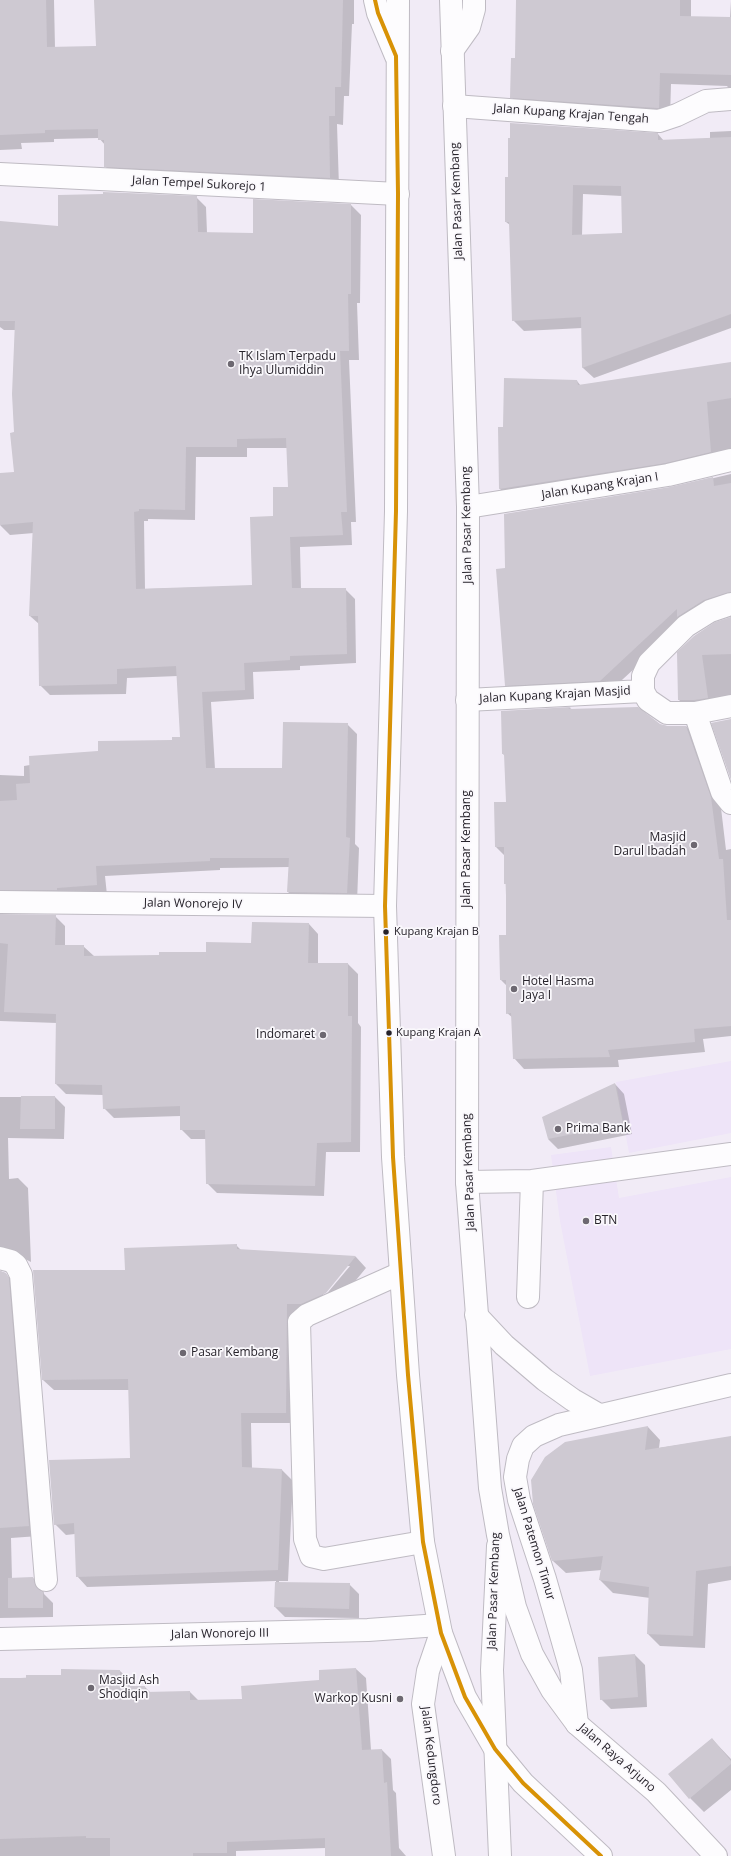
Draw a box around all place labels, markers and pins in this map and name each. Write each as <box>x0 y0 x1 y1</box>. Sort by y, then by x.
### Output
place label: TK Islam Terpadu Ihya Ulumiddin <box>239 350 336 378</box>
marker: TK Islam Terpadu Ihya Ulumiddin <box>226 359 236 369</box>
place label: Masjid Darul Ibadah <box>613 831 686 859</box>
marker: Masjid Darul Ibadah <box>689 840 699 850</box>
place label: Kupang Krajan B <box>394 925 479 939</box>
marker: Kupang Krajan B <box>381 927 391 937</box>
place label: Hotel Hasma Jaya I <box>522 975 594 1003</box>
marker: Hotel Hasma Jaya I <box>509 984 519 994</box>
place label: Kupang Krajan A <box>396 1026 481 1040</box>
place label: Indomaret <box>256 1028 315 1042</box>
marker: Kupang Krajan A <box>384 1028 394 1038</box>
marker: Indomaret <box>318 1030 328 1040</box>
place label: Prima Bank <box>566 1122 630 1136</box>
marker: Prima Bank <box>553 1124 563 1134</box>
place label: BTN <box>594 1214 617 1228</box>
marker: BTN <box>581 1216 591 1226</box>
place label: Pasar Kembang <box>191 1346 278 1360</box>
marker: Pasar Kembang <box>178 1348 188 1358</box>
place label: Masjid Ash Shodiqin <box>99 1674 159 1702</box>
marker: Masjid Ash Shodiqin <box>86 1683 96 1693</box>
place label: Warkop Kusni <box>315 1692 392 1706</box>
marker: Warkop Kusni <box>395 1694 405 1704</box>

